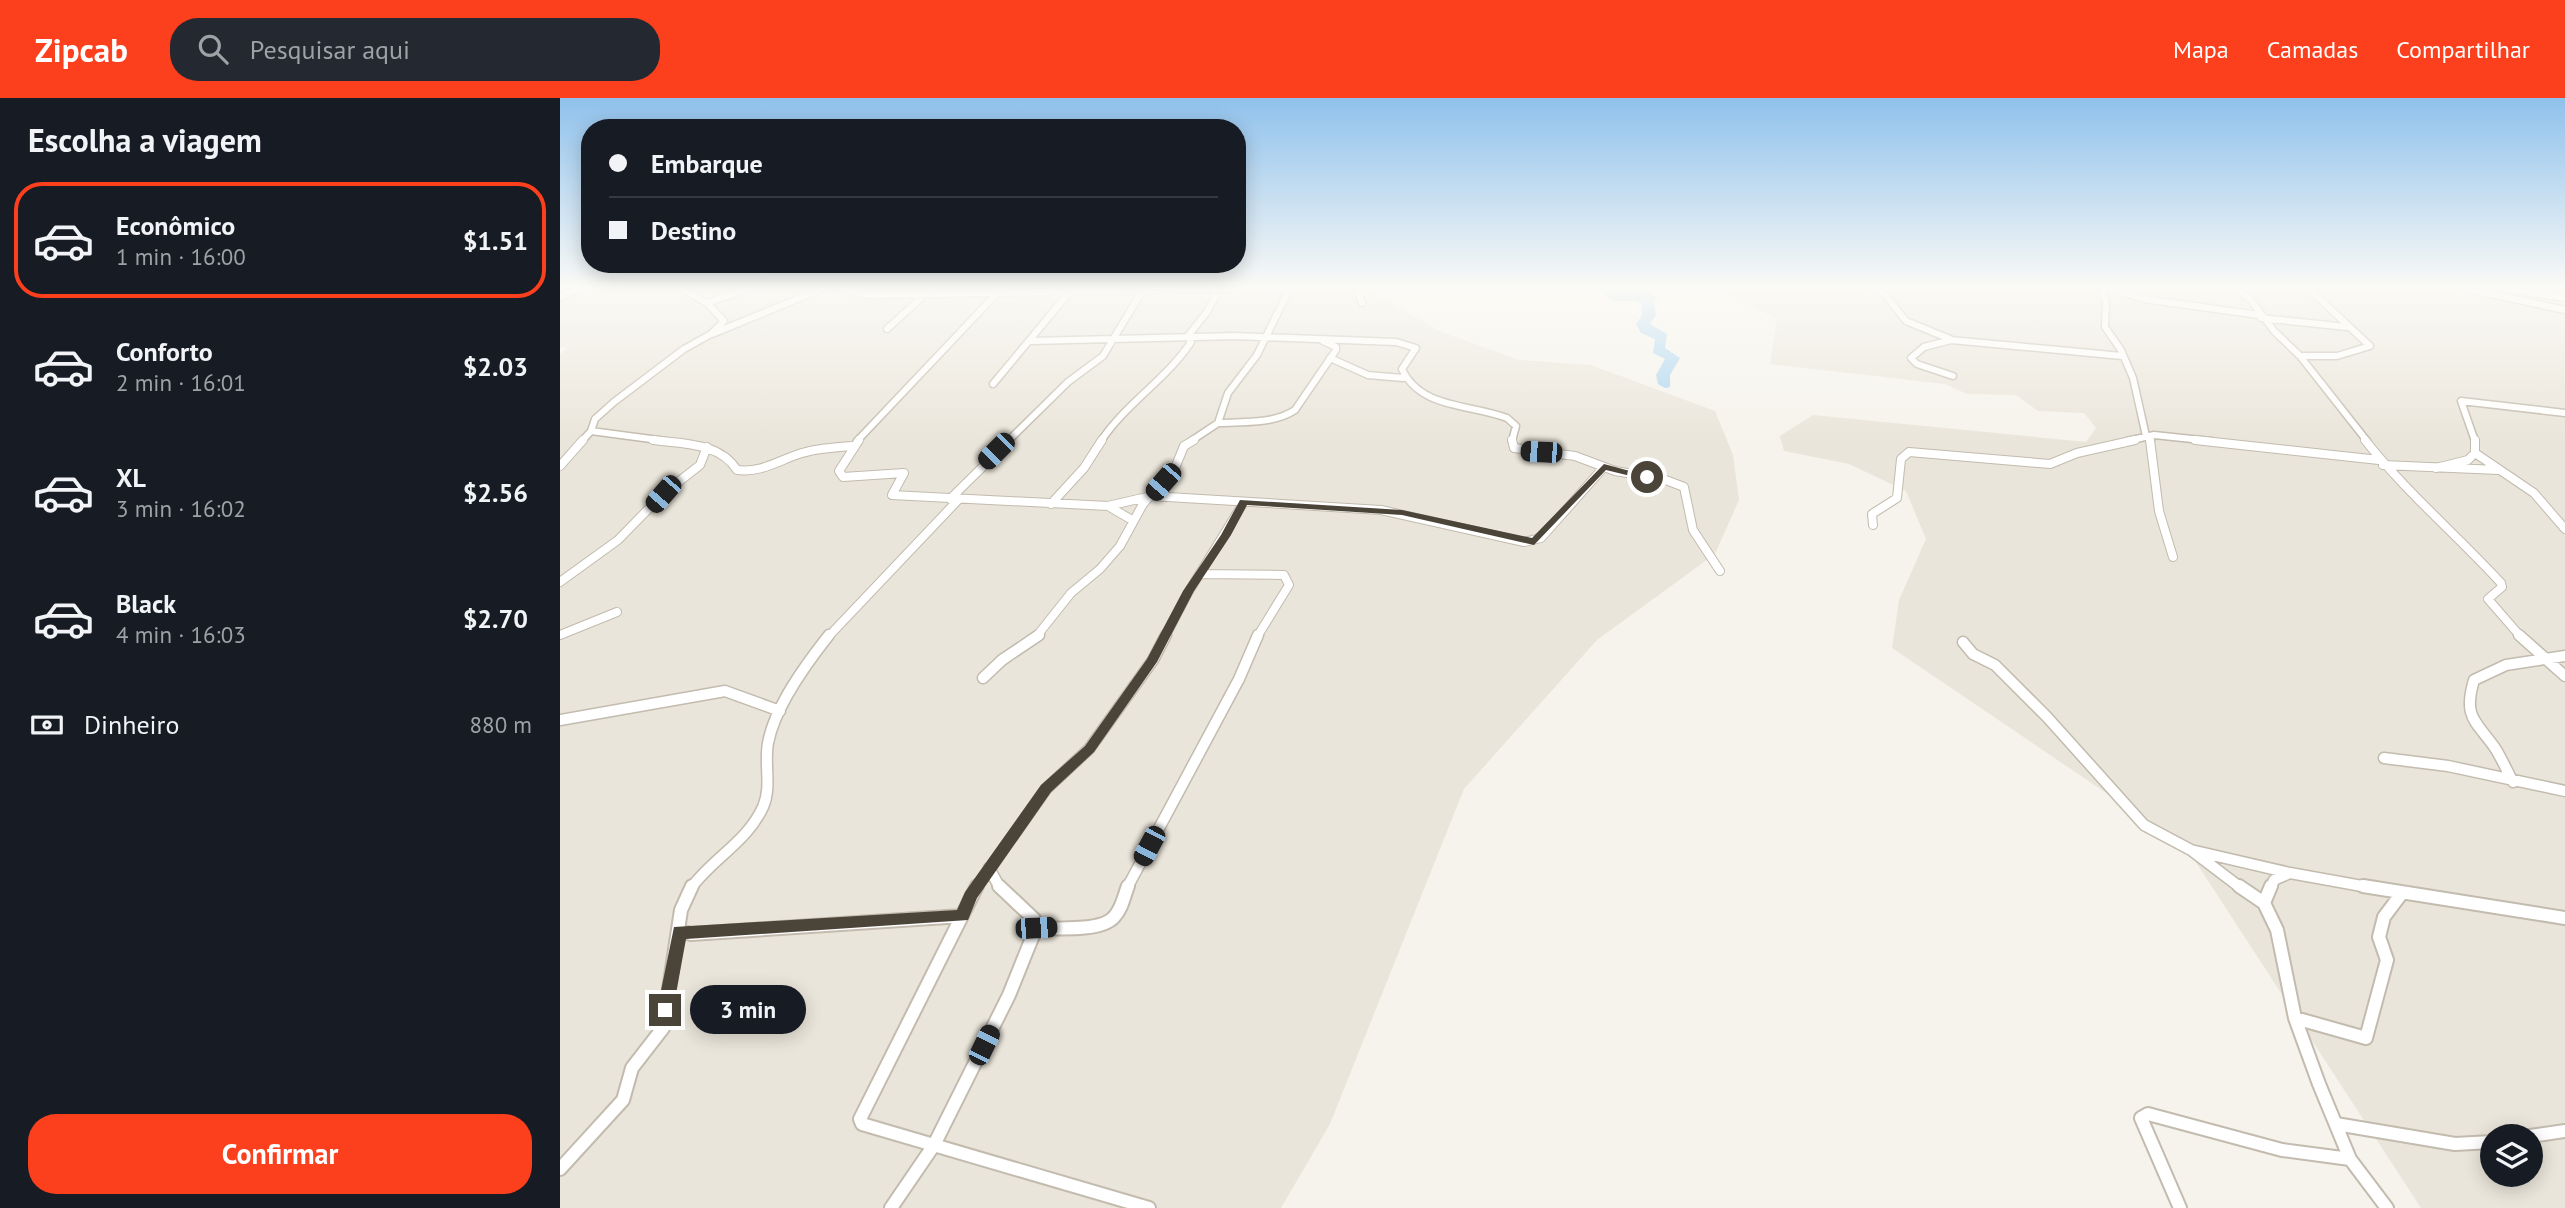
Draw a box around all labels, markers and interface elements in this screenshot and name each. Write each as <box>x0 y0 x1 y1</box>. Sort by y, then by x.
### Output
search box <box>170 18 660 81</box>
text: Zipcab <box>35 28 128 71</box>
icon: search <box>194 30 232 68</box>
text: Pesquisar aqui <box>250 33 410 66</box>
text: Mapa <box>2173 34 2229 65</box>
text: Camadas <box>2267 34 2358 65</box>
text: Compartilhar <box>2396 34 2530 65</box>
text: Escolha a viagem <box>28 119 262 161</box>
text: Embarque <box>651 147 763 180</box>
icon: car <box>32 209 95 272</box>
text: Econômico <box>116 209 235 242</box>
text: Destino <box>651 214 736 247</box>
text: $1.51 <box>463 224 528 257</box>
text: 1 min · 16:00 <box>116 242 246 271</box>
icon: car <box>32 335 95 398</box>
text: Conforto <box>116 335 213 368</box>
text: $2.03 <box>463 350 528 383</box>
text: 2 min · 16:01 <box>116 368 246 397</box>
car <box>974 429 1019 473</box>
car <box>1520 440 1563 464</box>
car <box>1142 459 1185 505</box>
icon: car <box>32 461 95 524</box>
text: XL <box>116 461 146 494</box>
route start <box>1631 461 1663 493</box>
car <box>642 471 685 517</box>
text: $2.56 <box>463 476 528 509</box>
text: 3 min · 16:02 <box>116 494 246 523</box>
icon: car <box>32 587 95 650</box>
text: Black <box>116 587 176 620</box>
text: $2.70 <box>463 602 528 635</box>
text: 4 min · 16:03 <box>116 620 246 649</box>
icon: cash <box>28 706 66 744</box>
text: Dinheiro <box>84 708 179 741</box>
text: 880 m <box>470 710 532 739</box>
car <box>1130 823 1169 869</box>
car <box>1015 916 1058 940</box>
callout: 3 min <box>690 986 805 1034</box>
route end <box>649 994 681 1026</box>
text: 3 min <box>720 995 776 1024</box>
car <box>966 1022 1003 1068</box>
button: Confirmar <box>28 1114 532 1194</box>
map controls <box>2480 1124 2543 1187</box>
button: layers <box>2480 1124 2543 1187</box>

